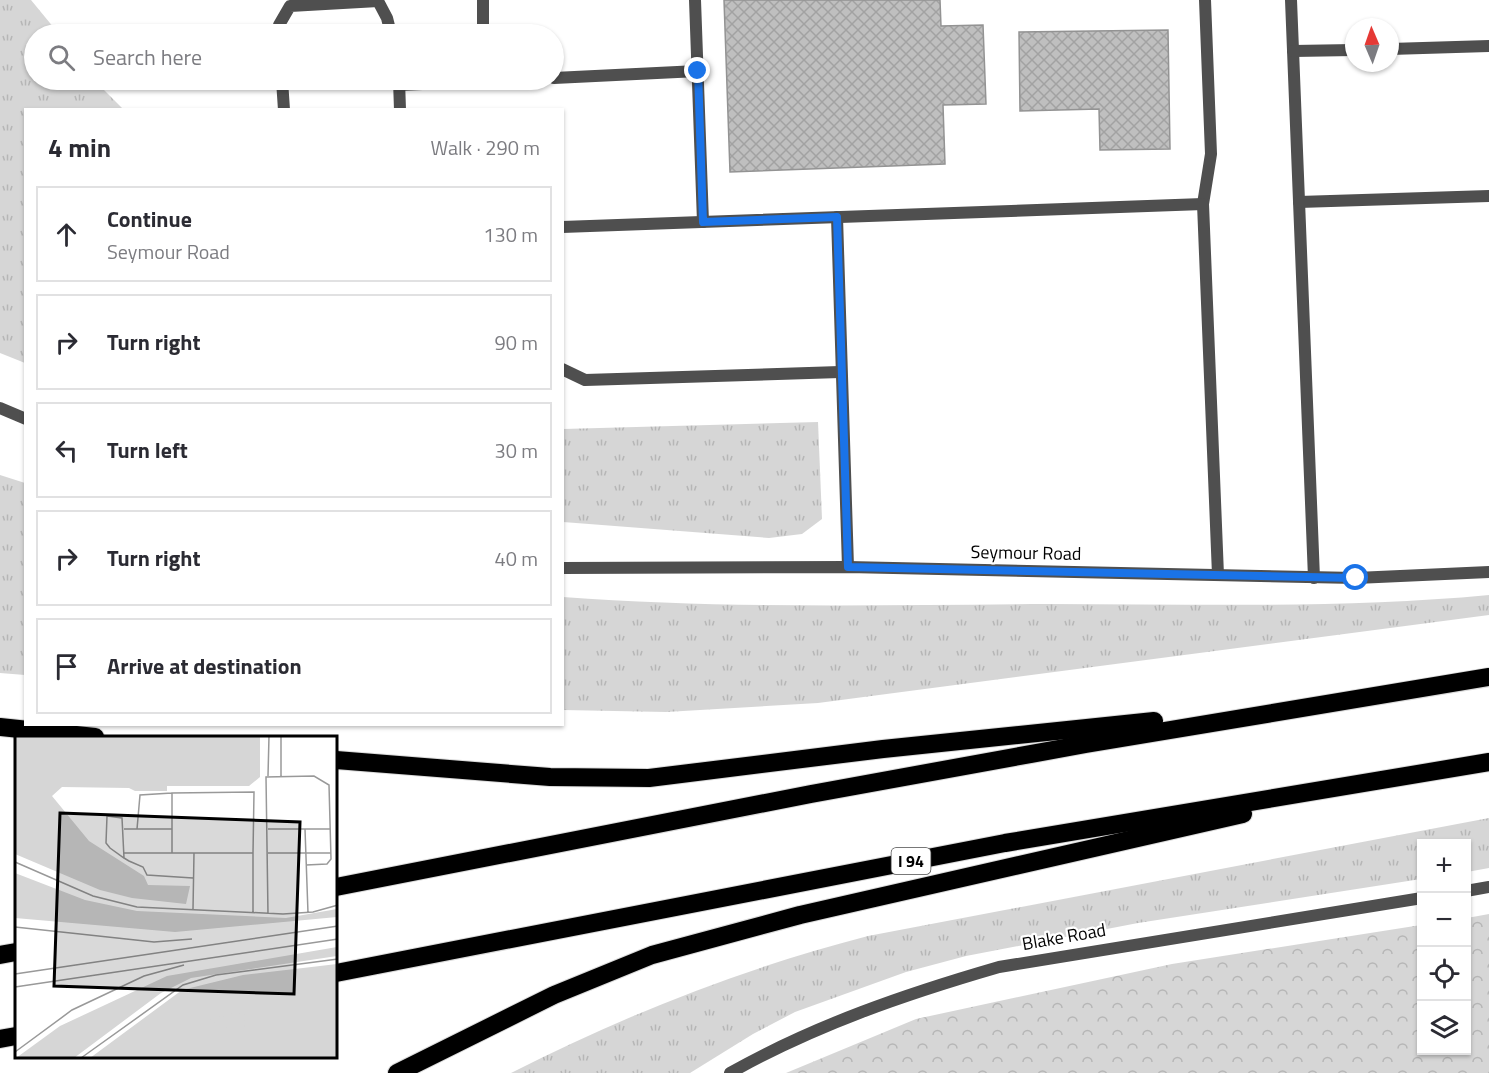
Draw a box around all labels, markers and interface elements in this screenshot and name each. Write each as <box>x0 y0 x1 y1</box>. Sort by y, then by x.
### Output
north arrow <box>1345 18 1399 72</box>
search box <box>24 24 564 90</box>
text: Search here <box>93 40 202 74</box>
icon: search <box>45 41 78 74</box>
route end <box>684 57 710 83</box>
text: 4 min <box>48 128 111 167</box>
text: Walk · 290 m <box>431 132 540 163</box>
text: Continue <box>107 202 192 236</box>
icon: ahead <box>50 218 83 251</box>
text: 130 m <box>483 219 538 250</box>
text: Seymour Road <box>107 236 230 267</box>
text: Turn right <box>107 325 201 359</box>
icon: right <box>50 326 83 359</box>
text: 90 m <box>494 327 538 358</box>
text: Turn left <box>107 433 188 467</box>
icon: left <box>50 434 83 467</box>
text: 30 m <box>494 435 538 466</box>
street label: Seymour Road <box>970 538 1082 567</box>
text: Turn right <box>107 541 201 575</box>
icon: right <box>50 542 83 575</box>
text: 40 m <box>494 543 538 574</box>
route start <box>1342 564 1368 590</box>
text: Arrive at destination <box>107 649 302 683</box>
icon: arrive <box>50 650 83 683</box>
inset map <box>15 736 338 1058</box>
map controls <box>1417 839 1471 1055</box>
button: + <box>1417 839 1471 893</box>
road number: I 94 <box>892 848 930 874</box>
button: − <box>1417 893 1471 947</box>
street label: Blake Road <box>1020 916 1108 957</box>
button: locate <box>1417 947 1471 1001</box>
button: layers <box>1417 1001 1471 1055</box>

